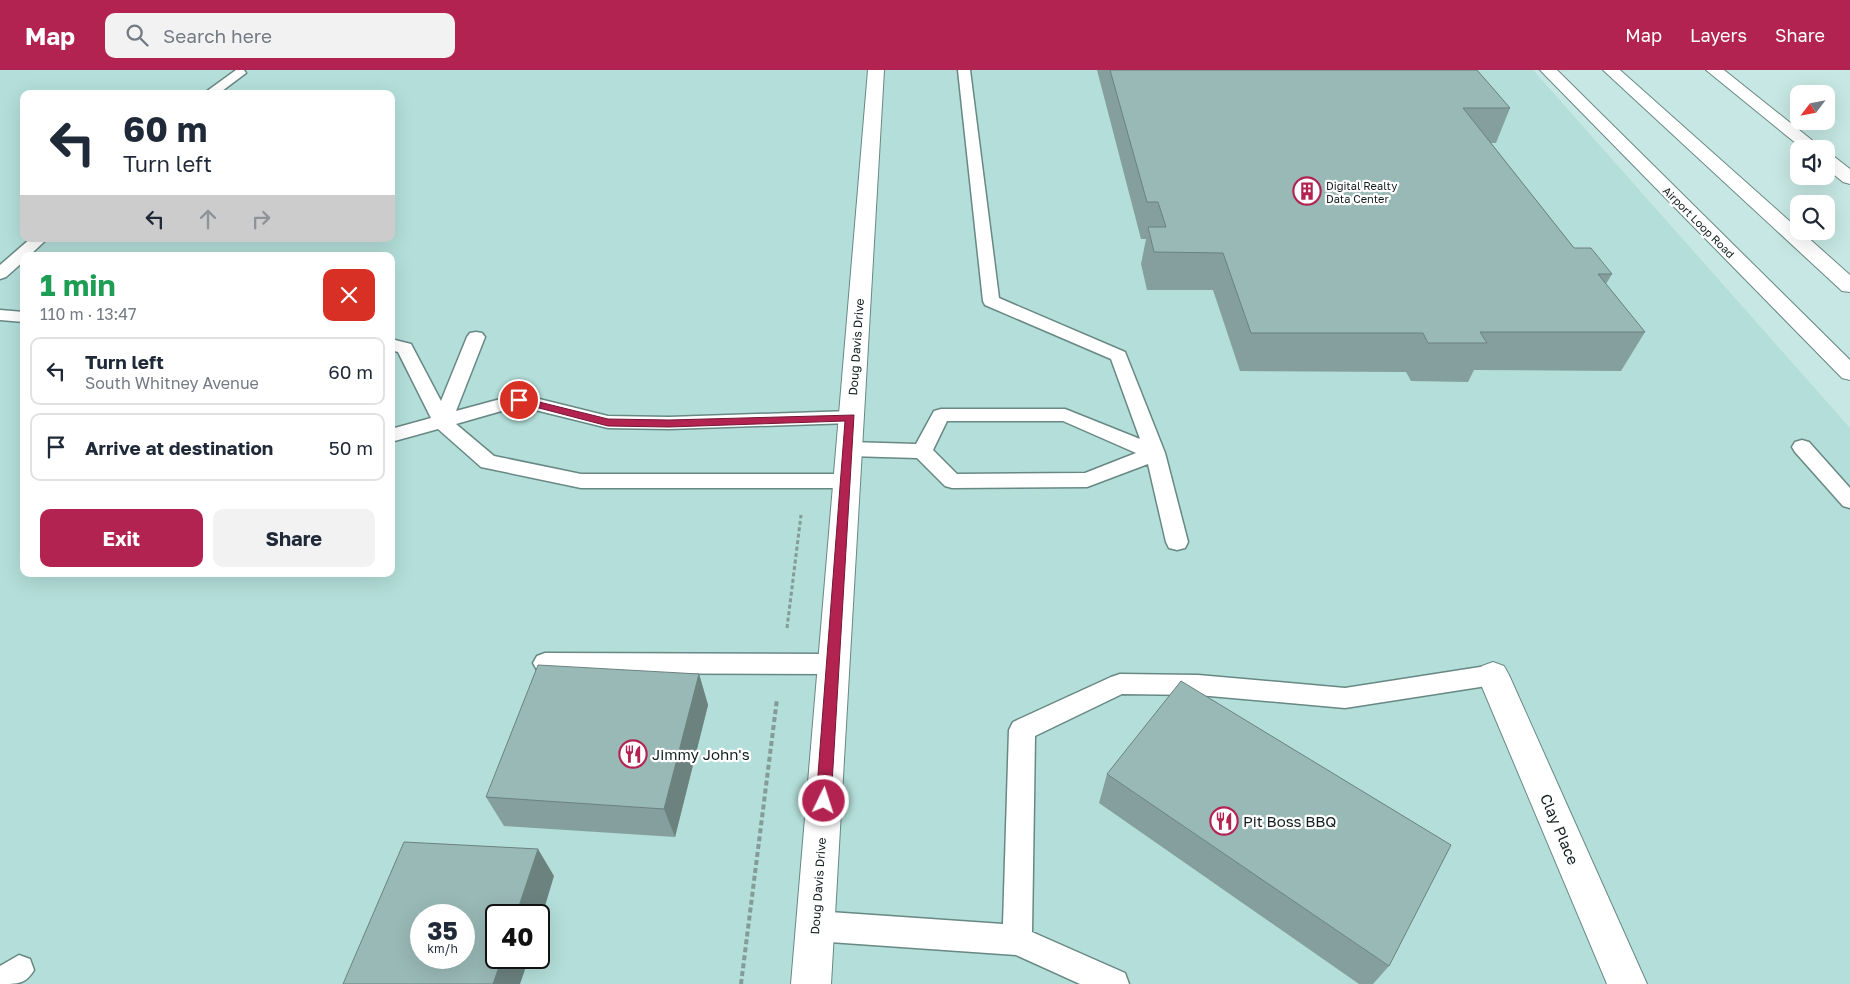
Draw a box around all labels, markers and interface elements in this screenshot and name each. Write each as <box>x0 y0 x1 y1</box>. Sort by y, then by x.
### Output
search box <box>105 13 455 58</box>
text: Map <box>25 21 75 50</box>
icon: search <box>123 21 151 49</box>
text: Search here <box>163 24 272 47</box>
text: Map <box>1625 24 1662 46</box>
text: Layers <box>1690 24 1747 46</box>
text: Share <box>1775 24 1825 46</box>
north arrow <box>1790 85 1835 130</box>
map controls <box>1790 85 1835 240</box>
text: 60 m <box>123 108 207 150</box>
icon: left <box>40 110 105 175</box>
button: sound <box>1790 140 1835 185</box>
text: Turn left <box>123 150 212 177</box>
building icon: Digital Realty Data Center <box>1292 176 1322 206</box>
place label: Digital Realty Data Center <box>1326 179 1397 205</box>
street label: Airport Loop Road <box>1661 184 1737 260</box>
button: search <box>1790 195 1835 240</box>
icon: left <box>141 205 169 233</box>
icon: ahead <box>194 205 222 233</box>
icon: right <box>247 205 275 233</box>
text: 1 min <box>40 267 116 303</box>
button: close <box>323 269 375 321</box>
street label: Doug Davis Drive <box>845 298 867 396</box>
text: 110 m · 13:47 <box>40 304 137 324</box>
text: Turn left <box>85 350 164 373</box>
icon: left <box>42 357 70 385</box>
text: 60 m <box>328 360 373 383</box>
text: South Whitney Avenue <box>85 373 259 393</box>
pin <box>498 379 540 421</box>
icon: arrive <box>505 386 533 414</box>
icon: arrive <box>42 433 70 461</box>
text: Arrive at destination <box>85 436 273 459</box>
text: 50 m <box>329 436 373 459</box>
button: Exit <box>40 509 203 567</box>
button: Share <box>213 509 375 567</box>
restaurant icon: Jimmy John's <box>618 739 648 769</box>
place label: Jimmy John's <box>652 745 750 763</box>
position arrow <box>797 774 849 826</box>
street label: Clay Place <box>1537 791 1583 867</box>
restaurant icon: Pit Boss BBQ <box>1209 806 1239 836</box>
place label: Pit Boss BBQ <box>1243 812 1336 830</box>
street label: Doug Davis Drive <box>807 837 829 935</box>
speed limit sign: 40 <box>485 904 550 969</box>
text: 35 <box>427 915 458 946</box>
text: km/h <box>427 941 458 956</box>

